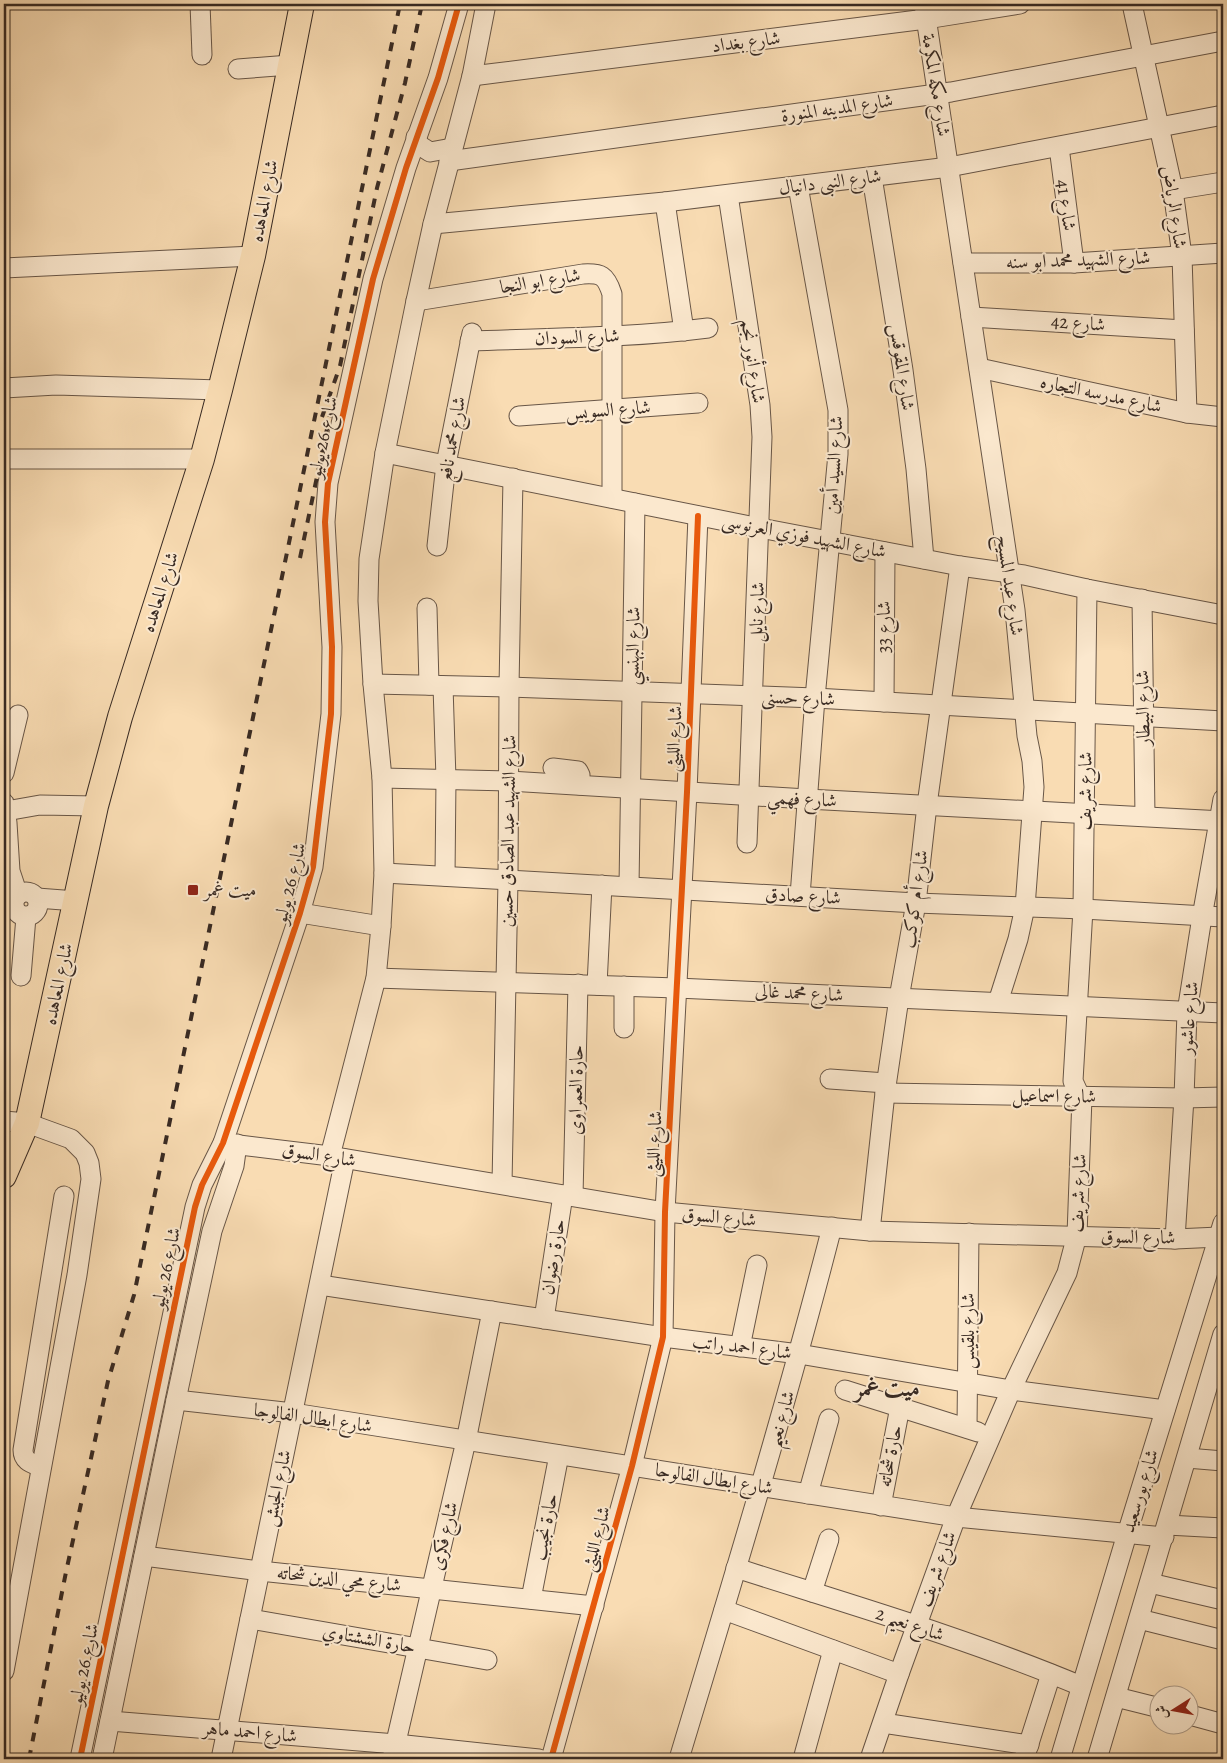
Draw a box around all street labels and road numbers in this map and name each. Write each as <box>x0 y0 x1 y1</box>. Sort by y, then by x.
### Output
street label: شارع بغداد <box>710 25 782 61</box>
street label: شارع مكه المكرمة <box>913 32 957 139</box>
street label: شارع المدينه المنورة <box>779 87 895 131</box>
street label: شارع المعاهده <box>243 158 287 245</box>
street label: شارع النبى دانيال <box>777 163 883 203</box>
street label: شارع الرياض <box>1153 164 1193 251</box>
street label: شارع 41 <box>1048 178 1082 233</box>
street label: شارع الشهيد محمد ابو سنه <box>1005 244 1151 278</box>
street label: شارع ابو النجا <box>498 262 583 302</box>
street label: شارع 42 <box>1050 308 1106 340</box>
street label: شارع أنور نجم <box>729 317 772 406</box>
street label: شارع المقوقس <box>881 322 921 412</box>
street label: شارع السودان <box>534 323 620 353</box>
street label: شارع مدرسه التجاره <box>1037 368 1164 422</box>
street label: شارع 26 يوليو <box>301 394 346 483</box>
street label: شارع محمد نافع <box>432 394 476 484</box>
street label: شارع السويس <box>564 394 652 428</box>
street label: شارع السيد أمين <box>818 415 852 515</box>
street label: شارع الشهيد فوزي العرنوسى <box>719 507 888 567</box>
street label: شارع عبد المسيح <box>986 533 1030 638</box>
street label: شارع المعاهده <box>135 548 187 636</box>
street label: شارع نايل <box>743 581 773 643</box>
street label: شارع 33 <box>871 601 899 653</box>
street label: شارع البهنسي <box>619 606 651 686</box>
street label: شارع البيطار <box>1129 670 1159 748</box>
street label: شارع حسنى <box>761 684 835 714</box>
street label: شارع الليثى <box>659 705 691 773</box>
street label: شارع الشهيد عبد الصادق حسين <box>493 735 525 927</box>
street label: شارع شريف <box>1071 751 1101 831</box>
street label: شارع فهمي <box>766 784 837 819</box>
street label: شارع 26 يوليو <box>267 840 315 929</box>
street label: شارع أم كوكب <box>895 848 938 950</box>
street label: شارع صادق <box>764 881 842 913</box>
street label: شارع المعاهده <box>37 940 81 1028</box>
street label: شارع محمد غالى <box>754 978 844 1010</box>
street label: شارع عاشور <box>1173 980 1207 1058</box>
street label: حارة العمراوى <box>562 1045 590 1135</box>
street label: شارع اسماعيل <box>1012 1082 1096 1112</box>
street label: شارع الليثى <box>639 1110 671 1178</box>
street label: شارع السوق <box>280 1136 358 1176</box>
street label: شارع شريف <box>1063 1153 1095 1233</box>
street label: شارع السوق <box>681 1201 757 1235</box>
street label: حارة رضوان <box>534 1217 572 1297</box>
street label: شارع السوق <box>1100 1223 1176 1253</box>
street label: شارع 26 يوليو <box>144 1225 189 1314</box>
street label: شارع بلقيس <box>955 1293 983 1369</box>
street label: شارع احمد راتب <box>691 1328 793 1368</box>
street label: شارع نعيم <box>761 1388 807 1452</box>
street label: شارع ابطال الفالوجا <box>252 1397 374 1441</box>
street label: حارة شحاته <box>871 1423 909 1489</box>
street label: شارع بورسعيد <box>1115 1446 1167 1536</box>
street label: شارع الجيش <box>256 1447 300 1529</box>
street label: شارع ابطال الفالوجا <box>653 1457 775 1503</box>
street label: حارة نجيب <box>526 1491 564 1563</box>
street label: شارع فكرى <box>424 1499 466 1573</box>
street label: شارع الليثى <box>575 1503 619 1575</box>
street label: شارع شريف <box>911 1528 965 1611</box>
street label: شارع محي الدين شحاته <box>275 1560 402 1603</box>
street label: شارع نعيم 2 <box>870 1600 948 1653</box>
street label: حارة الششتاوي <box>320 1618 418 1662</box>
street label: شارع 26 يوليو <box>62 1621 107 1710</box>
street label: شارع احمد ماهر <box>200 1715 298 1751</box>

